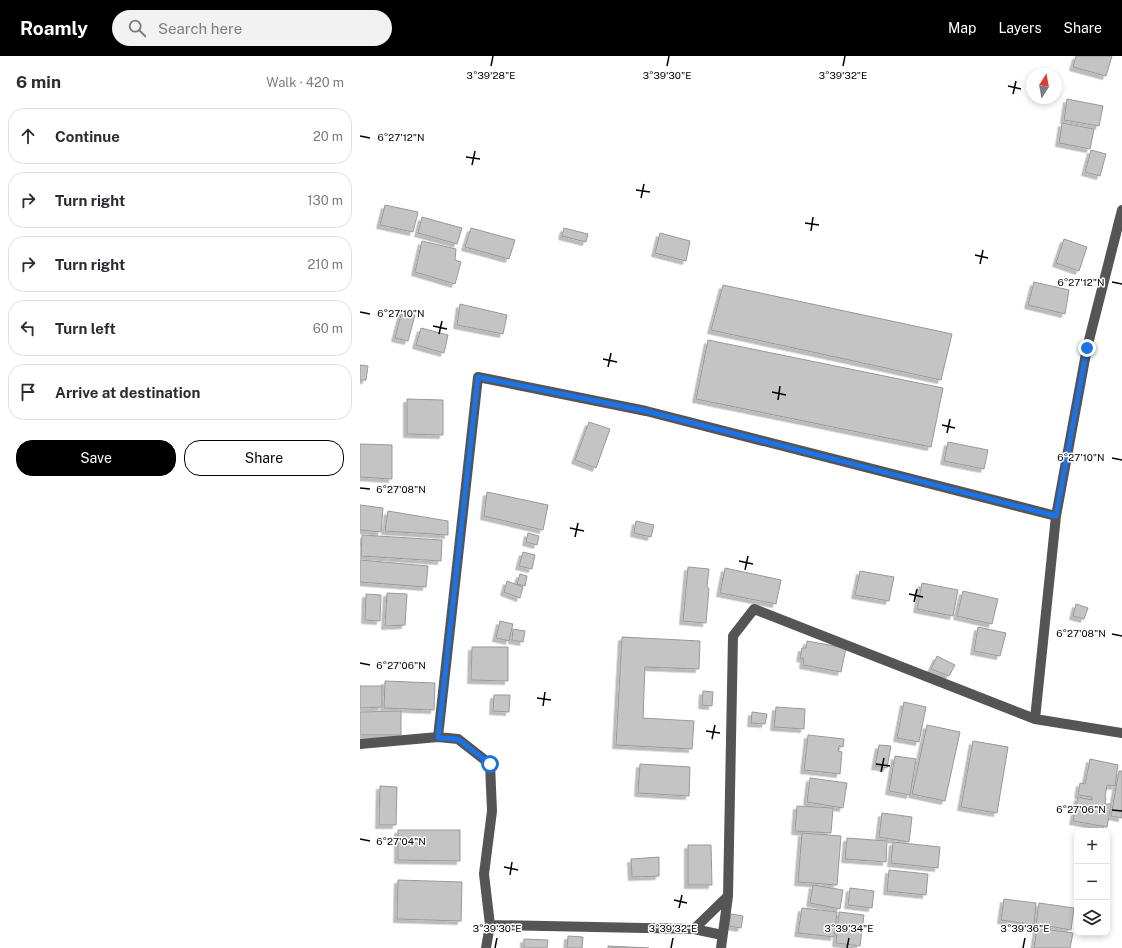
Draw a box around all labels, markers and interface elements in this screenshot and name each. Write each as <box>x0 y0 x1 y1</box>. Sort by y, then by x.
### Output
search box <box>112 10 392 46</box>
text: Roamly <box>20 17 88 39</box>
icon: search <box>126 17 148 39</box>
text: Search here <box>158 20 242 37</box>
text: Map <box>948 20 976 36</box>
text: Layers <box>998 20 1042 36</box>
text: Share <box>1064 20 1102 36</box>
north arrow <box>1026 68 1062 104</box>
text: 3°39'28"E <box>467 69 515 81</box>
text: 3°39'30"E <box>643 69 691 81</box>
text: 3°39'32"E <box>819 69 867 81</box>
text: 6 min <box>16 72 61 92</box>
text: Walk · 420 m <box>266 75 344 90</box>
icon: ahead <box>17 125 39 147</box>
text: Continue <box>55 128 120 145</box>
text: 20 m <box>313 129 343 144</box>
text: 6°27'12"N <box>377 131 425 143</box>
icon: right <box>17 189 39 211</box>
text: Turn right <box>55 192 125 209</box>
text: 130 m <box>307 193 343 208</box>
icon: right <box>17 253 39 275</box>
text: Turn right <box>55 256 125 273</box>
text: 210 m <box>308 257 343 272</box>
text: 6°27'12"N <box>1057 276 1105 288</box>
text: 6°27'10"N <box>377 307 425 319</box>
icon: left <box>17 317 39 339</box>
text: Turn left <box>55 320 116 337</box>
text: 60 m <box>313 321 343 336</box>
route end <box>1078 339 1096 357</box>
icon: arrive <box>17 381 39 403</box>
text: Arrive at destination <box>55 384 200 401</box>
button: Save <box>16 440 176 476</box>
button: Share <box>184 440 344 476</box>
text: 6°27'10"N <box>1057 451 1105 463</box>
text: 6°27'08"N <box>376 483 426 495</box>
text: 6°27'08"N <box>1056 627 1106 639</box>
text: 6°27'06"N <box>376 659 426 671</box>
route start <box>481 755 499 773</box>
text: 6°27'06"N <box>1056 803 1106 815</box>
map controls <box>1074 828 1110 936</box>
button: + <box>1074 828 1110 864</box>
text: 6°27'04"N <box>376 835 426 847</box>
button: − <box>1074 864 1110 900</box>
button: layers <box>1074 900 1110 936</box>
text: 3°39'30"E <box>473 922 521 934</box>
text: 3°39'32"E <box>649 922 697 934</box>
text: 3°39'34"E <box>825 922 873 934</box>
text: 3°39'36"E <box>1001 922 1049 934</box>

